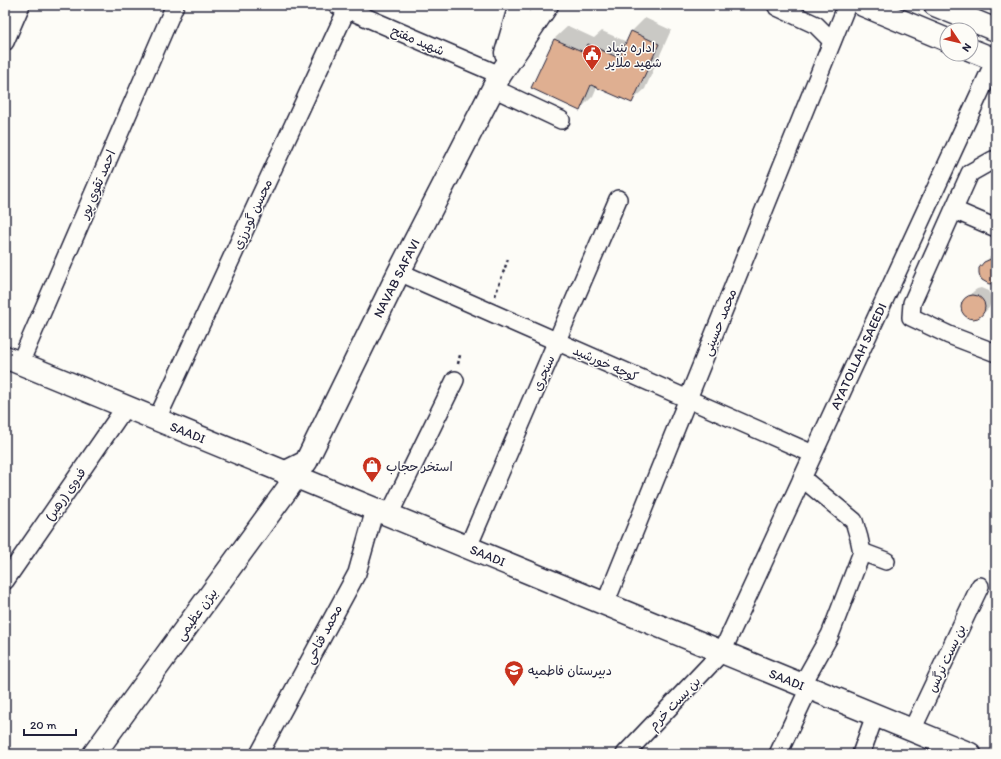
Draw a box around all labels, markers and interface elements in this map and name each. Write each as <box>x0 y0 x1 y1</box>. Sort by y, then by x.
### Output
north arrow <box>939 22 979 62</box>
street label: شهید مفتح <box>388 23 447 60</box>
place label: اداره بنیاد شهید ملایر <box>605 40 662 71</box>
text: N <box>959 41 974 54</box>
public building icon: اداره بنیاد شهید ملایر <box>581 43 603 71</box>
street label: احمد تقوی پور <box>76 148 120 222</box>
street label: محسن گودرزی <box>230 177 276 252</box>
street label: NAVAB SAFAVI <box>370 236 423 320</box>
street label: محمد حسینی <box>699 287 742 359</box>
street label: AYATOLLAH SAEEDI <box>827 301 890 412</box>
street label: کوچه خورشید <box>570 342 641 386</box>
street label: سنجری <box>529 353 559 394</box>
street label: SAADI <box>168 419 208 446</box>
shop icon: استخر حجاب <box>361 455 383 483</box>
place label: استخر حجاب <box>386 459 453 475</box>
street label: فدوی (رهبر) <box>42 465 90 524</box>
street label: SAADI <box>468 542 508 569</box>
street label: بیژن عظیمی <box>172 585 222 644</box>
street label: محمد فتاحی <box>302 602 347 667</box>
street label: بن بست نرگس <box>924 622 970 695</box>
school or university icon: دبیرستان فاطمیه <box>503 659 525 687</box>
place label: دبیرستان فاطمیه <box>528 663 612 679</box>
street label: SAADI <box>767 666 807 693</box>
street label: بن بست خرم <box>645 674 706 735</box>
scale bar <box>24 711 76 737</box>
text: 20 m <box>30 718 57 732</box>

